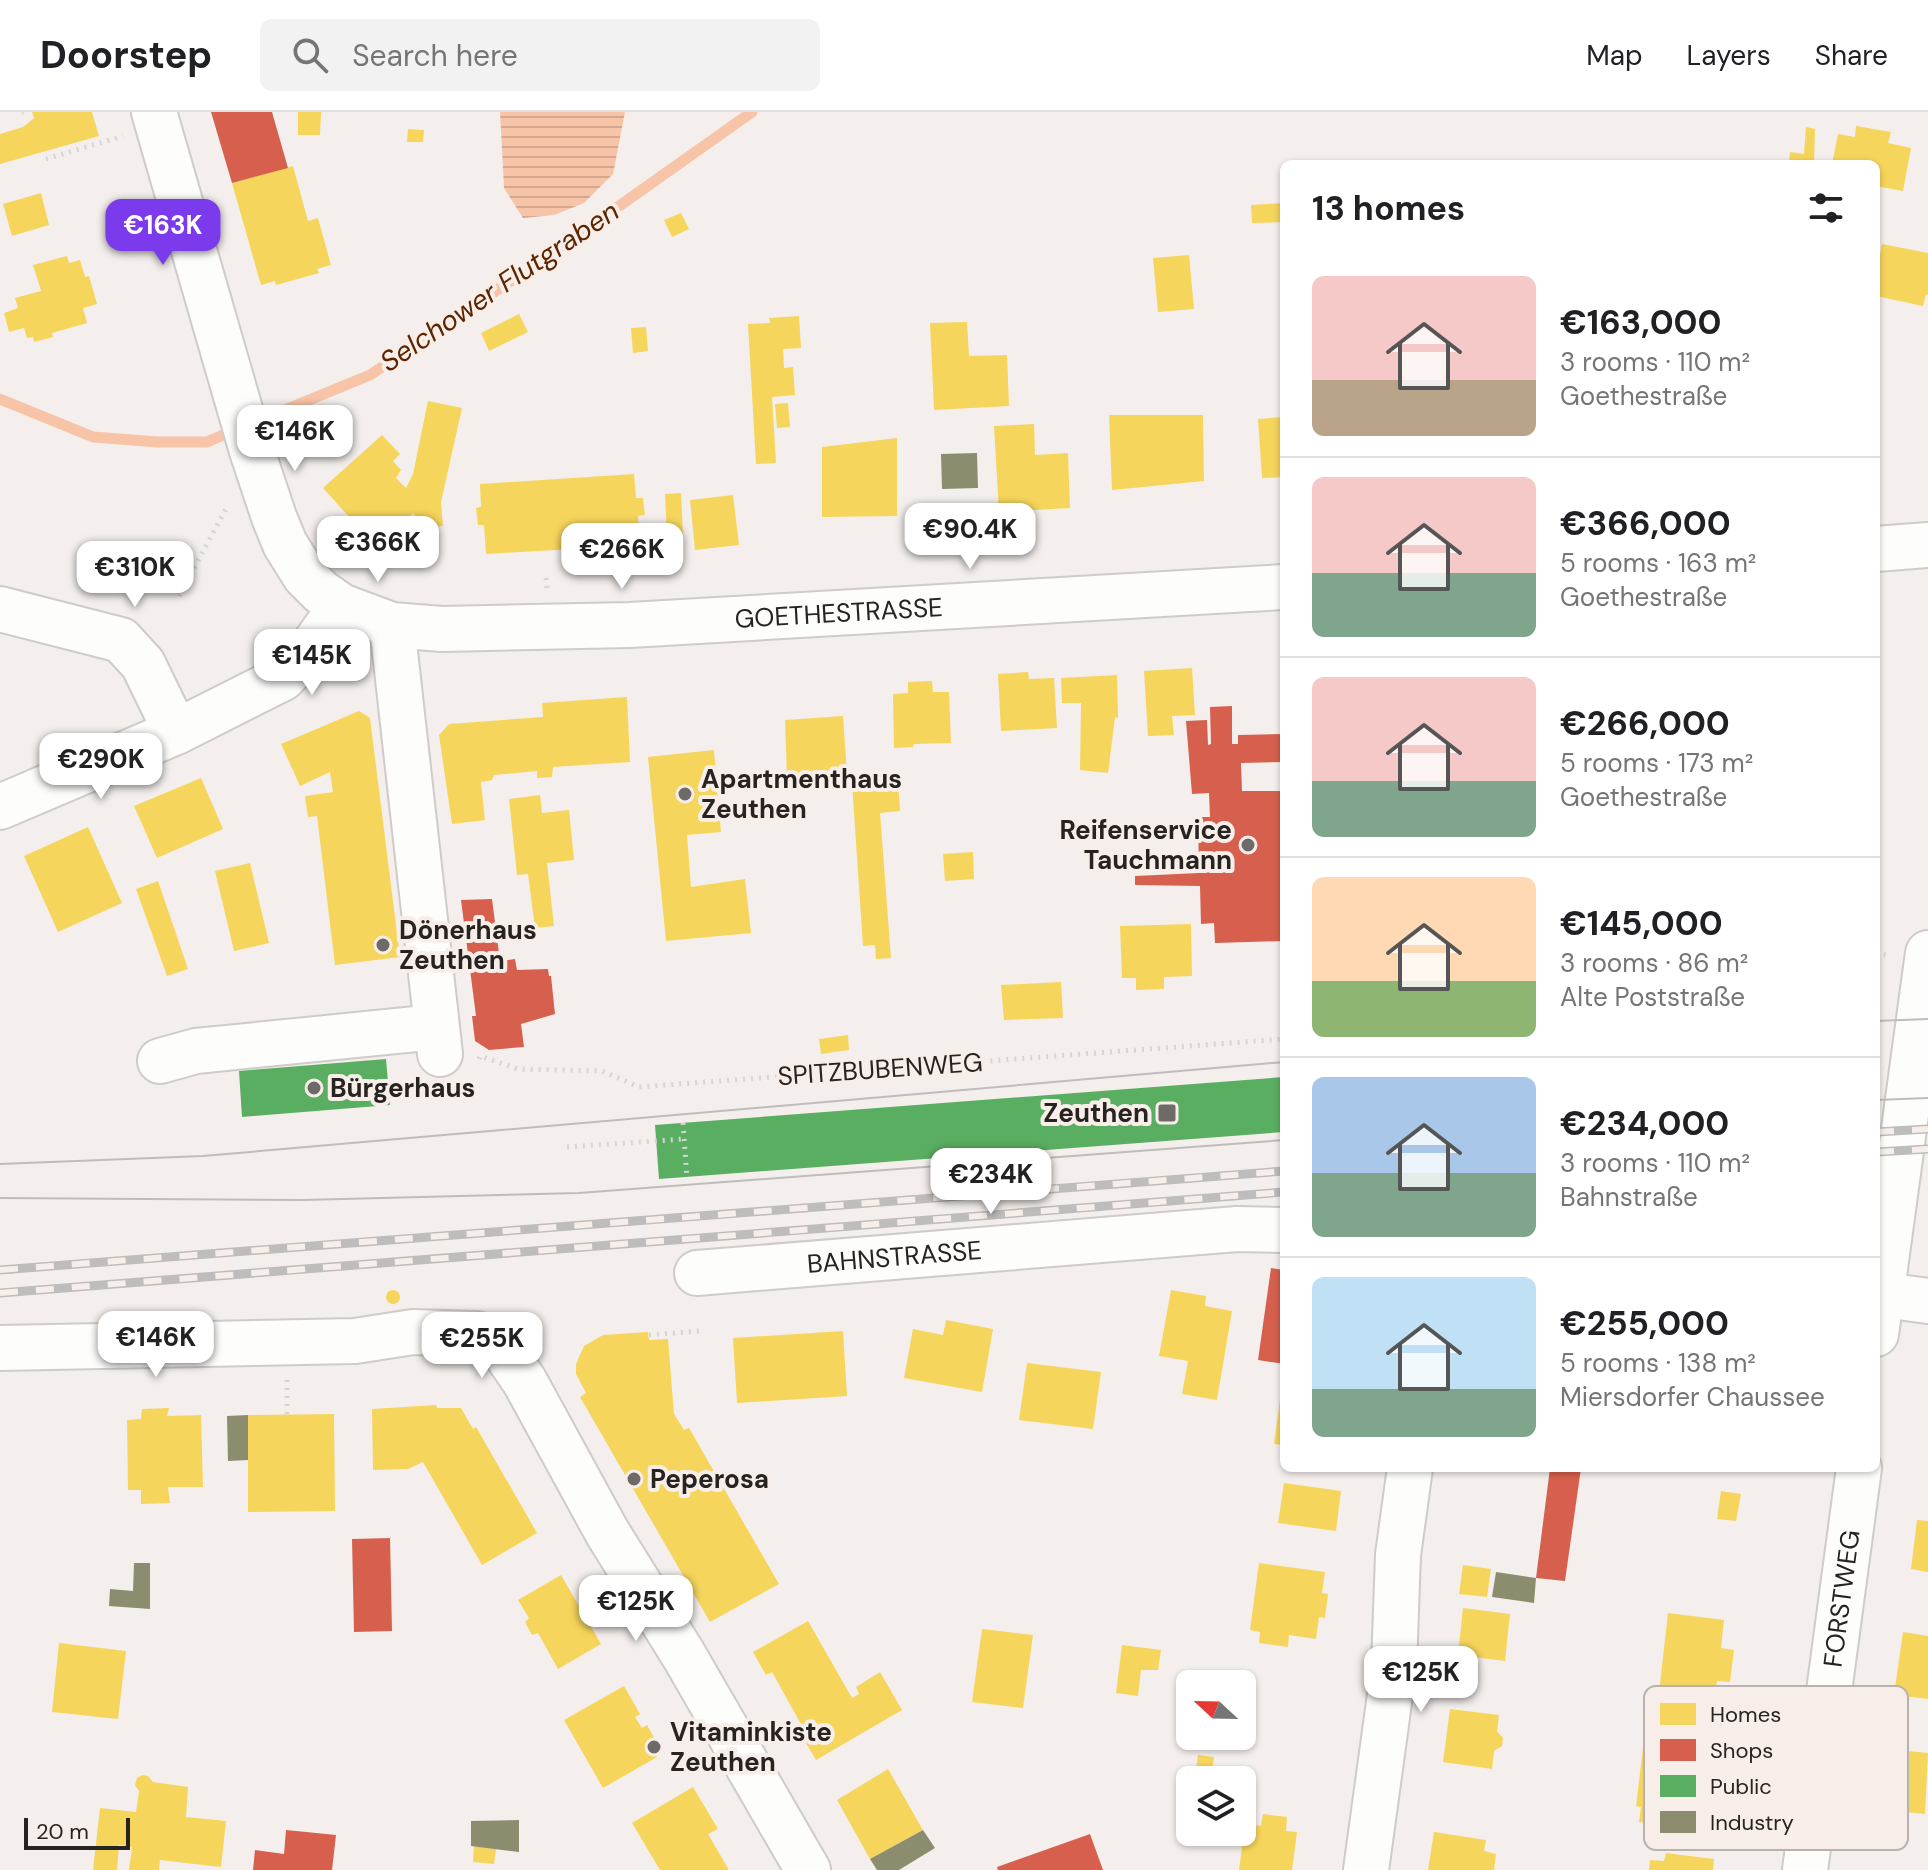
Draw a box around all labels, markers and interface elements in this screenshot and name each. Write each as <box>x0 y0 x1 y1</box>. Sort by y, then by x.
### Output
search box <box>260 19 820 91</box>
text: Doorstep <box>40 30 212 80</box>
icon: search <box>288 33 332 77</box>
text: Search here <box>352 36 518 75</box>
text: Map <box>1586 37 1643 74</box>
text: Layers <box>1687 37 1771 74</box>
text: Share <box>1815 37 1888 74</box>
text: 13 homes <box>1312 186 1465 231</box>
icon: filters <box>1804 186 1848 230</box>
water label: Selchower Flutgraben <box>373 193 626 380</box>
pin: €163K <box>107 199 219 267</box>
text: €163K <box>123 208 203 242</box>
text: €163,000 <box>1560 300 1721 345</box>
icon: home <box>1376 308 1472 404</box>
text: 3 rooms · 110 m² <box>1560 345 1750 379</box>
text: Goethestraße <box>1560 379 1727 413</box>
pin: €146K <box>239 405 351 473</box>
text: €146K <box>255 414 335 448</box>
text: €366,000 <box>1560 501 1731 546</box>
pin: €90.4K <box>905 503 1035 571</box>
icon: home <box>1376 509 1472 605</box>
text: €90.4K <box>923 512 1017 546</box>
pin: €366K <box>322 516 434 584</box>
pin: €266K <box>566 523 678 591</box>
text: €366K <box>335 525 421 559</box>
text: €266K <box>579 532 665 566</box>
pin: €310K <box>79 541 191 609</box>
text: 5 rooms · 163 m² <box>1560 546 1756 580</box>
text: €310K <box>95 550 175 584</box>
text: Goethestraße <box>1560 580 1727 614</box>
street label: GOETHESTRASSE <box>734 590 944 636</box>
pin: €145K <box>256 629 368 697</box>
text: €145K <box>272 638 352 672</box>
text: €266,000 <box>1560 701 1730 746</box>
icon: home <box>1376 709 1472 805</box>
pin: €290K <box>45 733 157 801</box>
text: €290K <box>57 742 145 776</box>
text: 5 rooms · 173 m² <box>1560 746 1753 780</box>
place label: Apartmenthaus Zeuthen <box>701 762 902 826</box>
text: Goethestraße <box>1560 780 1727 814</box>
marker: Apartmenthaus Zeuthen <box>676 785 694 803</box>
place label: Reifenservice Tauchmann <box>1059 813 1232 877</box>
marker: Reifenservice Tauchmann <box>1239 836 1257 854</box>
text: €145,000 <box>1560 901 1723 946</box>
icon: home <box>1376 909 1472 1005</box>
place label: Dönerhaus Zeuthen <box>399 913 537 977</box>
marker: Dönerhaus Zeuthen <box>374 936 392 954</box>
text: 3 rooms · 86 m² <box>1560 946 1748 980</box>
text: Alte Poststraße <box>1560 980 1745 1014</box>
street label: SPITZBUBENWEG <box>776 1045 984 1093</box>
place label: Bürgerhaus <box>330 1071 475 1105</box>
marker: Bürgerhaus <box>305 1079 323 1097</box>
place label: Zeuthen <box>1043 1096 1149 1130</box>
text: €234,000 <box>1560 1101 1729 1146</box>
marker: Zeuthen <box>1156 1102 1178 1124</box>
icon: home <box>1376 1109 1472 1205</box>
text: 3 rooms · 110 m² <box>1560 1146 1750 1180</box>
pin: €234K <box>935 1148 1047 1216</box>
text: €234K <box>948 1157 1034 1191</box>
text: Bahnstraße <box>1560 1180 1698 1214</box>
street label: BAHNSTRASSE <box>806 1233 983 1281</box>
text: €255,000 <box>1560 1301 1729 1346</box>
icon: home <box>1376 1309 1472 1405</box>
pin: €146K <box>100 1311 212 1379</box>
pin: €255K <box>426 1312 538 1380</box>
text: €146K <box>116 1320 196 1354</box>
text: €255K <box>440 1321 524 1355</box>
text: 5 rooms · 138 m² <box>1560 1346 1756 1380</box>
text: Miersdorfer Chaussee <box>1560 1380 1825 1414</box>
place label: Peperosa <box>650 1462 769 1496</box>
marker: Peperosa <box>625 1470 643 1488</box>
street label: FORSTWEG <box>1815 1528 1868 1669</box>
pin: €125K <box>580 1575 692 1643</box>
text: €125K <box>597 1584 675 1618</box>
pin: €125K <box>1365 1646 1477 1714</box>
text: €125K <box>1382 1655 1460 1689</box>
north arrow <box>1176 1670 1256 1750</box>
map controls <box>1176 1670 1256 1846</box>
legend <box>1644 1686 1908 1850</box>
text: Homes <box>1710 1700 1781 1729</box>
place label: Vitaminkiste Zeuthen <box>670 1715 832 1779</box>
text: Shops <box>1710 1736 1773 1765</box>
marker: Vitaminkiste Zeuthen <box>645 1738 663 1756</box>
button: layers <box>1176 1766 1256 1846</box>
text: Public <box>1710 1772 1772 1801</box>
text: Industry <box>1710 1808 1794 1837</box>
scale bar <box>24 1814 130 1850</box>
text: 20 m <box>36 1817 89 1846</box>

